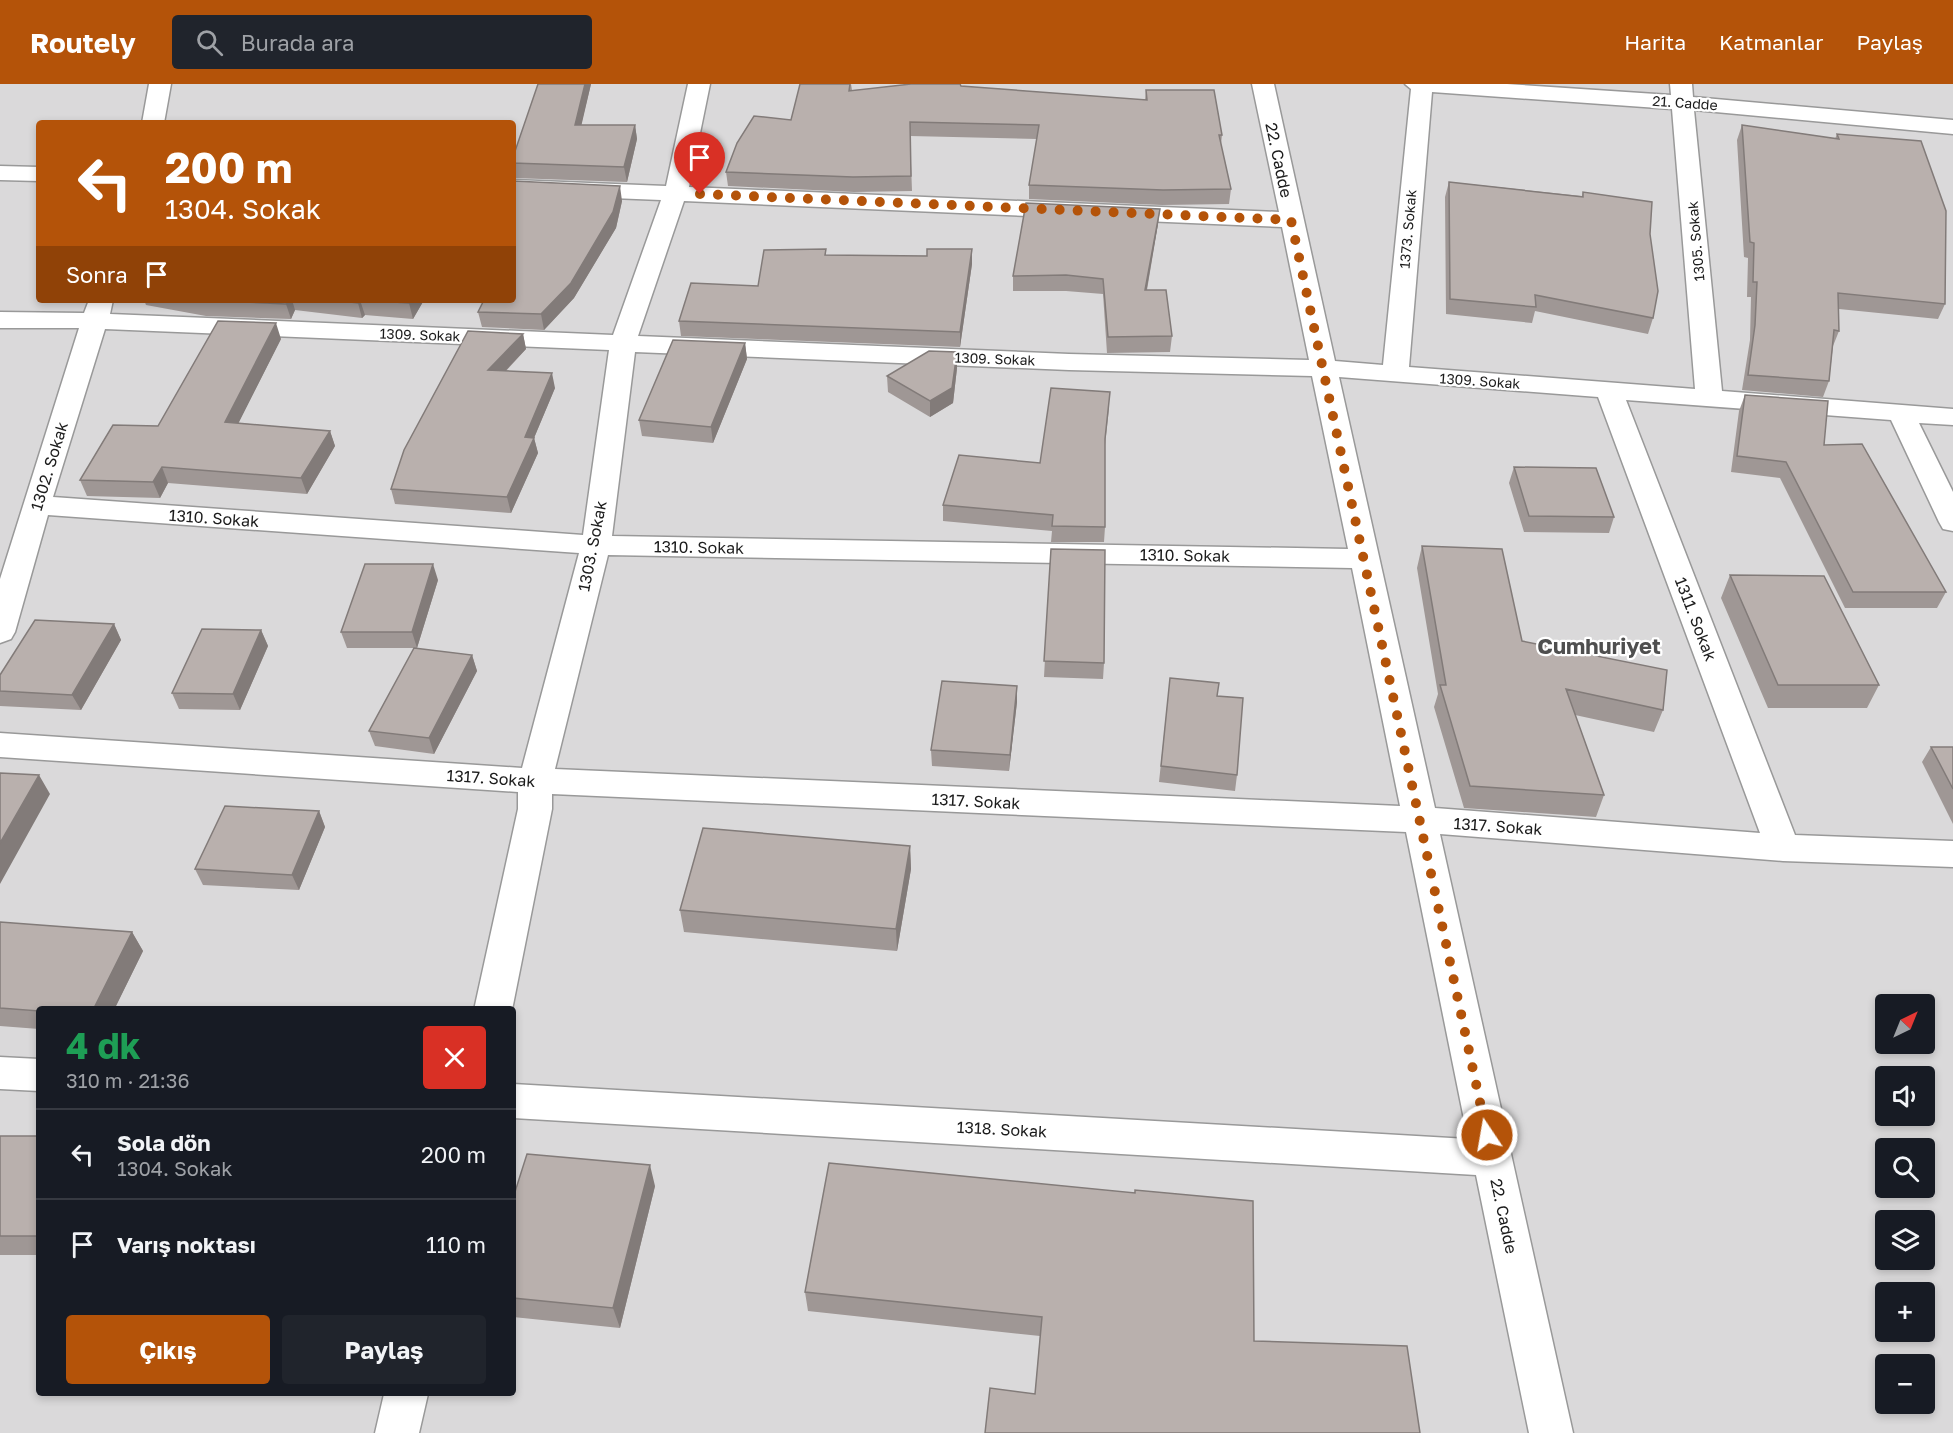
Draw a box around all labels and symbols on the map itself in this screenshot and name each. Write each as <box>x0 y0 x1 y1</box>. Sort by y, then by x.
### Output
street label: 21. Cadde <box>1652 92 1718 113</box>
street label: 22. Cadde <box>1261 121 1297 199</box>
pin <box>674 132 725 194</box>
street label: 1373. Sokak <box>1396 189 1419 269</box>
street label: 1305. Sokak <box>1684 200 1707 282</box>
street label: 1309. Sokak <box>379 325 461 344</box>
street label: 1309. Sokak <box>954 349 1036 368</box>
street label: 1309. Sokak <box>1439 369 1521 392</box>
street label: 1302. Sokak <box>26 419 72 513</box>
street label: 1303. Sokak <box>573 499 611 593</box>
street label: 1310. Sokak <box>168 505 260 531</box>
street label: 1310. Sokak <box>654 536 744 558</box>
street label: 1310. Sokak <box>1140 544 1230 566</box>
street label: 1311. Sokak <box>1671 574 1721 664</box>
district label: Cumhuriyet <box>1537 632 1661 659</box>
street label: 1317. Sokak <box>446 765 536 791</box>
street label: 1317. Sokak <box>931 789 1021 813</box>
street label: 1317. Sokak <box>1453 813 1543 839</box>
north arrow <box>1875 994 1935 1054</box>
position arrow <box>1455 1103 1519 1167</box>
street label: 1318. Sokak <box>956 1117 1048 1141</box>
street label: 22. Cadde <box>1486 1177 1522 1255</box>

